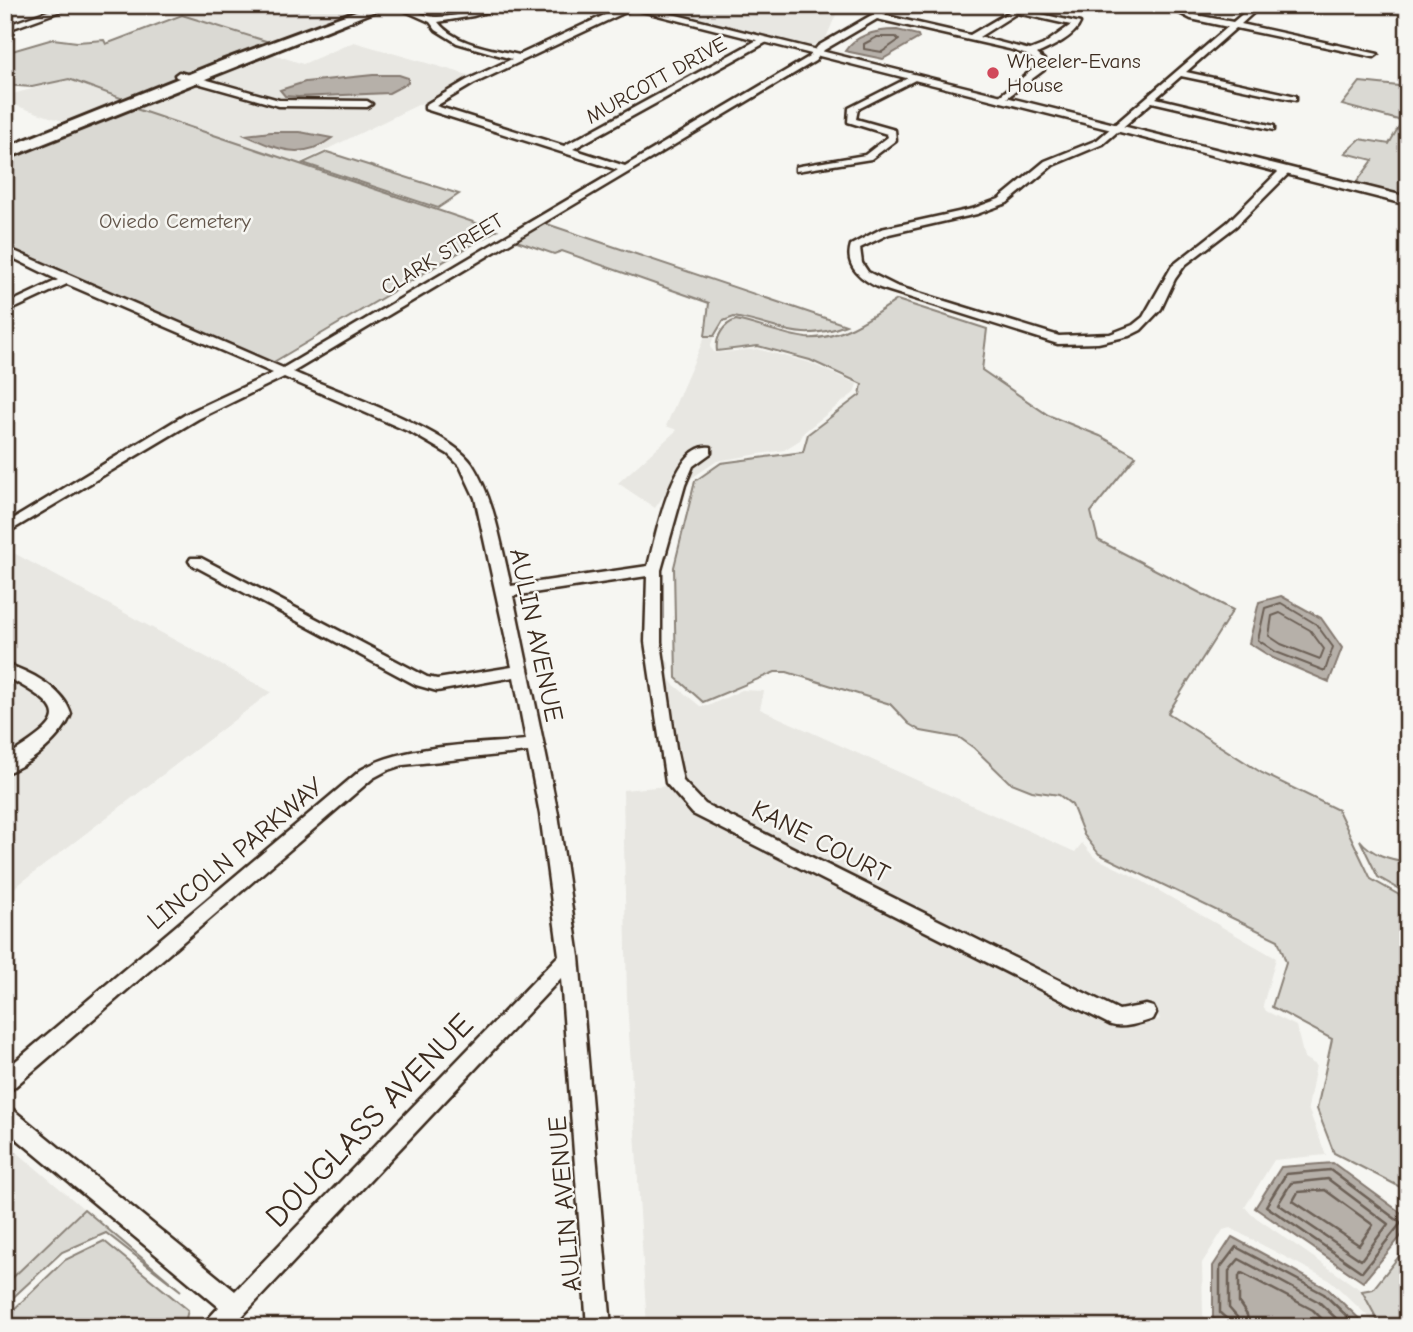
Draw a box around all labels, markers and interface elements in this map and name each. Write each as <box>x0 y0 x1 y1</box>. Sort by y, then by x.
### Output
street label: MURCOTT DRIVE <box>581 31 731 129</box>
place label: Wheeler-Evans House <box>1007 49 1141 97</box>
marker: Wheeler-Evans House <box>985 65 1001 81</box>
street label: CLARK STREET <box>377 208 507 300</box>
park label: Oviedo Cemetery <box>99 209 251 233</box>
street label: AULIN AVENUE <box>503 546 569 725</box>
street label: LINCOLN PARKWAY <box>141 771 330 936</box>
street label: KANE COURT <box>747 794 895 890</box>
street label: DOUGLASS AVENUE <box>258 1006 481 1235</box>
street label: AULIN AVENUE <box>542 1115 588 1293</box>

